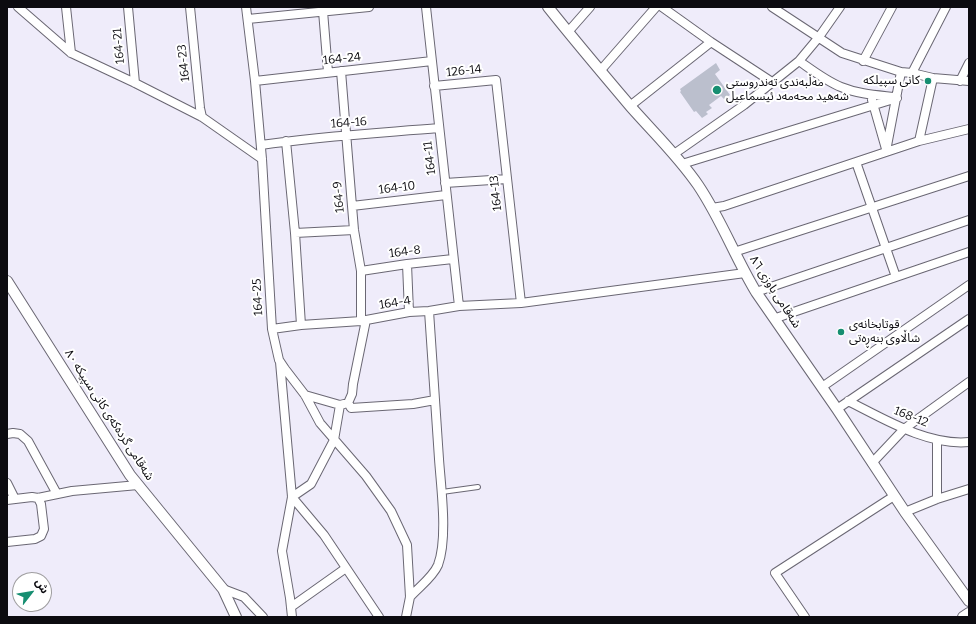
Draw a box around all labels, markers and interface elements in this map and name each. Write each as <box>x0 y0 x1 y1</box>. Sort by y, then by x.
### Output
street label: 164-21 <box>110 28 128 64</box>
street label: 164-23 <box>175 44 193 82</box>
street label: 164-24 <box>322 50 362 68</box>
street label: 126-14 <box>446 62 482 80</box>
place label: کانی سپیلکە <box>863 74 920 88</box>
place label: مەڵبەندی تەندروستی شەهید محەمەد ئیسماعیل <box>726 76 849 104</box>
marker: کانی سپیلکە <box>923 76 933 86</box>
marker: مەڵبەندی تەندروستی شەهید محەمەد ئیسماعیل <box>711 84 723 96</box>
street label: 164-16 <box>331 115 367 131</box>
street label: 164-11 <box>421 140 439 176</box>
street label: 164-13 <box>487 175 505 211</box>
street label: 164-10 <box>378 179 416 197</box>
street label: 164-9 <box>330 181 348 213</box>
street label: 164-8 <box>388 243 422 261</box>
street label: شەقامی باوزی ٨٦ <box>746 253 804 331</box>
street label: 164-25 <box>250 278 266 316</box>
street label: 164-4 <box>378 293 412 313</box>
place label: قوتابخانەی شاڵاوی بنەڕەتی <box>849 318 920 346</box>
marker: قوتابخانەی شاڵاوی بنەڕەتی <box>836 327 846 337</box>
street label: شەقامی گردەکەی کانی سپیکە ٨٠ <box>61 347 157 483</box>
street label: 168-12 <box>892 404 930 430</box>
north arrow <box>12 572 52 612</box>
text: ش <box>32 576 51 596</box>

